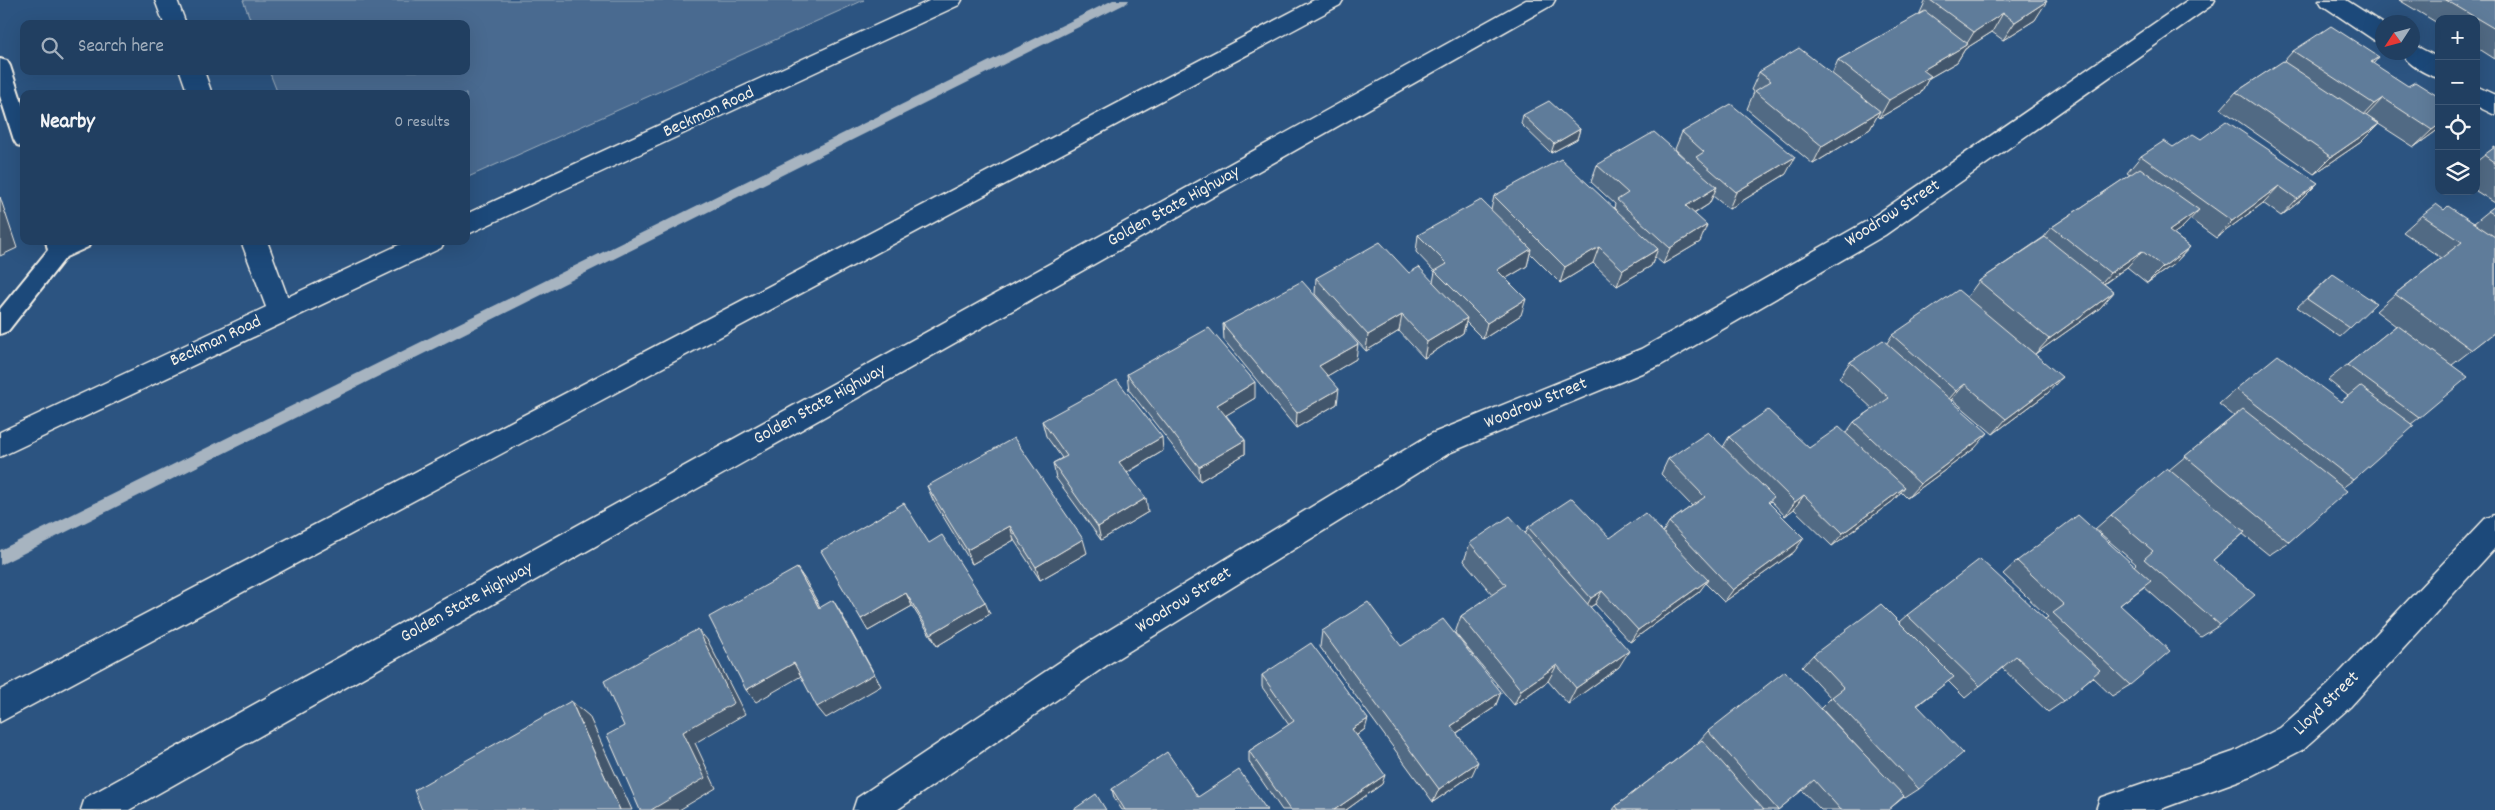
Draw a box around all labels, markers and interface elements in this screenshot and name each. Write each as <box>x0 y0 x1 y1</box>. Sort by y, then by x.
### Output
north arrow <box>2375 15 2420 60</box>
map controls <box>2435 15 2480 195</box>
button: + <box>2435 15 2480 60</box>
search box <box>20 20 470 75</box>
icon: search <box>38 34 66 62</box>
text: Search here <box>78 34 164 61</box>
button: − <box>2435 60 2480 105</box>
street label: Beckman Road <box>659 81 759 145</box>
button: locate <box>2435 105 2480 150</box>
text: Nearby <box>40 108 95 138</box>
text: 0 results <box>395 111 450 134</box>
button: layers <box>2435 150 2480 195</box>
street label: Golden State Highway <box>1103 160 1245 254</box>
street label: Woodrow Street <box>1841 174 1946 254</box>
street label: Beckman Road <box>166 310 266 374</box>
street label: Golden State Highway <box>749 358 891 452</box>
street label: Woodrow Street <box>1481 372 1592 436</box>
street label: Golden State Highway <box>396 556 538 650</box>
street label: Woodrow Street <box>1131 561 1237 640</box>
street label: Lloyd Street <box>2288 666 2366 742</box>

